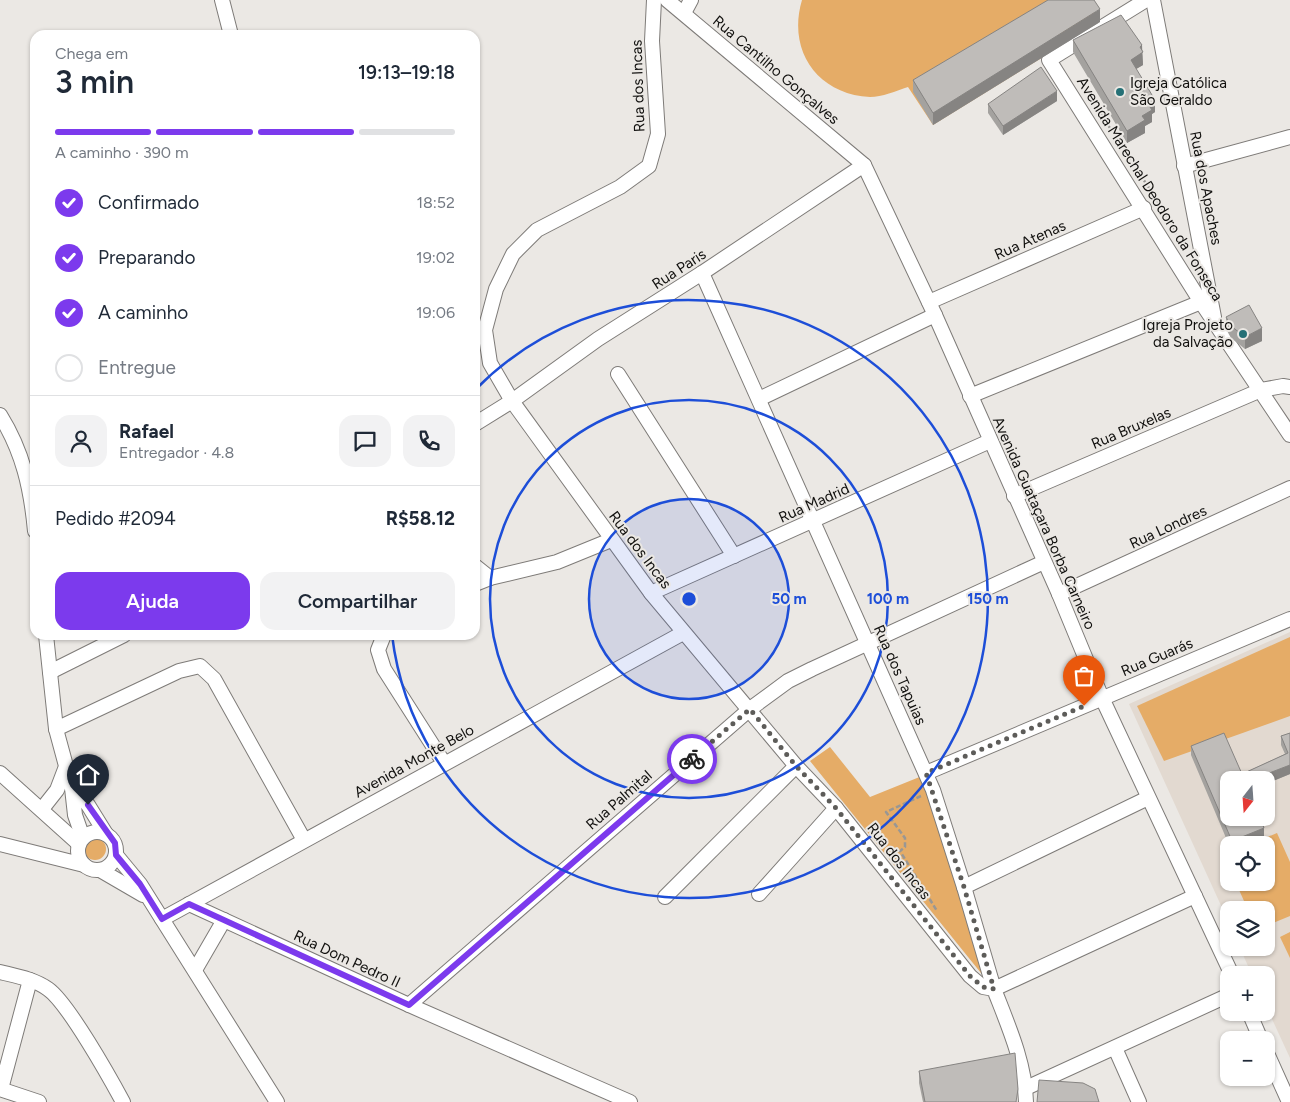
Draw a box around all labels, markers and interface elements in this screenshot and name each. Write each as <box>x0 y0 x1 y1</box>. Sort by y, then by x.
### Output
street label: Rua Cantilho Gonçalves <box>709 12 843 128</box>
street label: Rua dos Incas <box>627 39 649 133</box>
text: Chega em <box>55 44 128 63</box>
text: 19:13–19:18 <box>358 61 455 84</box>
text: 3 min <box>55 63 134 101</box>
street label: Avenida Marechal Deodoro da Fonseca <box>1073 74 1227 304</box>
place label: Igreja Católica São Geraldo <box>1130 74 1227 109</box>
marker: Igreja Católica São Geraldo <box>1114 86 1126 98</box>
street label: Rua dos Apaches <box>1186 130 1226 246</box>
text: A caminho · 390 m <box>55 143 189 162</box>
icon: check <box>55 189 83 217</box>
text: Confirmado <box>98 191 199 214</box>
text: 18:52 <box>416 193 455 212</box>
street label: Rua Atenas <box>992 216 1068 264</box>
icon: check <box>55 244 83 272</box>
street label: Rua Paris <box>649 245 709 293</box>
text: Preparando <box>98 246 196 269</box>
text: 19:02 <box>416 248 455 267</box>
icon: check <box>55 299 83 327</box>
text: A caminho <box>98 301 188 324</box>
text: 19:06 <box>416 303 455 322</box>
place label: Igreja Projeto da Salvação <box>1143 316 1233 351</box>
marker: Igreja Projeto da Salvação <box>1237 328 1249 340</box>
text: Entregue <box>98 356 176 379</box>
street label: Rua Bruxelas <box>1088 403 1174 453</box>
street label: Avenida Guataçara Borba Carneiro <box>989 414 1099 632</box>
button: person <box>55 415 107 467</box>
button: chat <box>339 415 391 467</box>
button: phone <box>403 415 455 467</box>
text: Rafael <box>119 420 174 443</box>
text: Entregador · 4.8 <box>119 443 234 462</box>
street label: Rua Madrid <box>776 479 852 527</box>
street label: Rua Londres <box>1127 501 1209 553</box>
text: Pedido #2094 <box>55 507 176 530</box>
text: R$58.12 <box>386 507 455 530</box>
street label: Rua dos Incas <box>605 508 675 592</box>
button: Ajuda <box>55 572 250 630</box>
button: Compartilhar <box>260 572 455 630</box>
centre of rings <box>680 590 698 608</box>
text: 50 m <box>771 590 807 608</box>
text: 100 m <box>867 590 909 608</box>
text: 150 m <box>967 590 1009 608</box>
street label: Rua dos Tapuias <box>870 622 930 728</box>
street label: Rua Guarás <box>1118 634 1196 680</box>
pin <box>1063 655 1105 706</box>
icon: bag <box>1070 662 1098 690</box>
street label: Avenida Monte Belo <box>351 720 477 801</box>
courier <box>667 734 717 784</box>
icon: bike <box>678 745 706 773</box>
pin <box>67 754 109 805</box>
icon: home <box>74 761 102 789</box>
street label: Rua Palmital <box>582 766 656 834</box>
north arrow <box>1220 771 1275 826</box>
map controls <box>1220 771 1275 1086</box>
street label: Rua dos Incas <box>863 819 935 903</box>
button: locate <box>1220 836 1275 891</box>
button: layers <box>1220 901 1275 956</box>
street label: Rua Dom Pedro II <box>291 926 403 992</box>
button: + <box>1220 966 1275 1021</box>
button: − <box>1220 1031 1275 1086</box>

